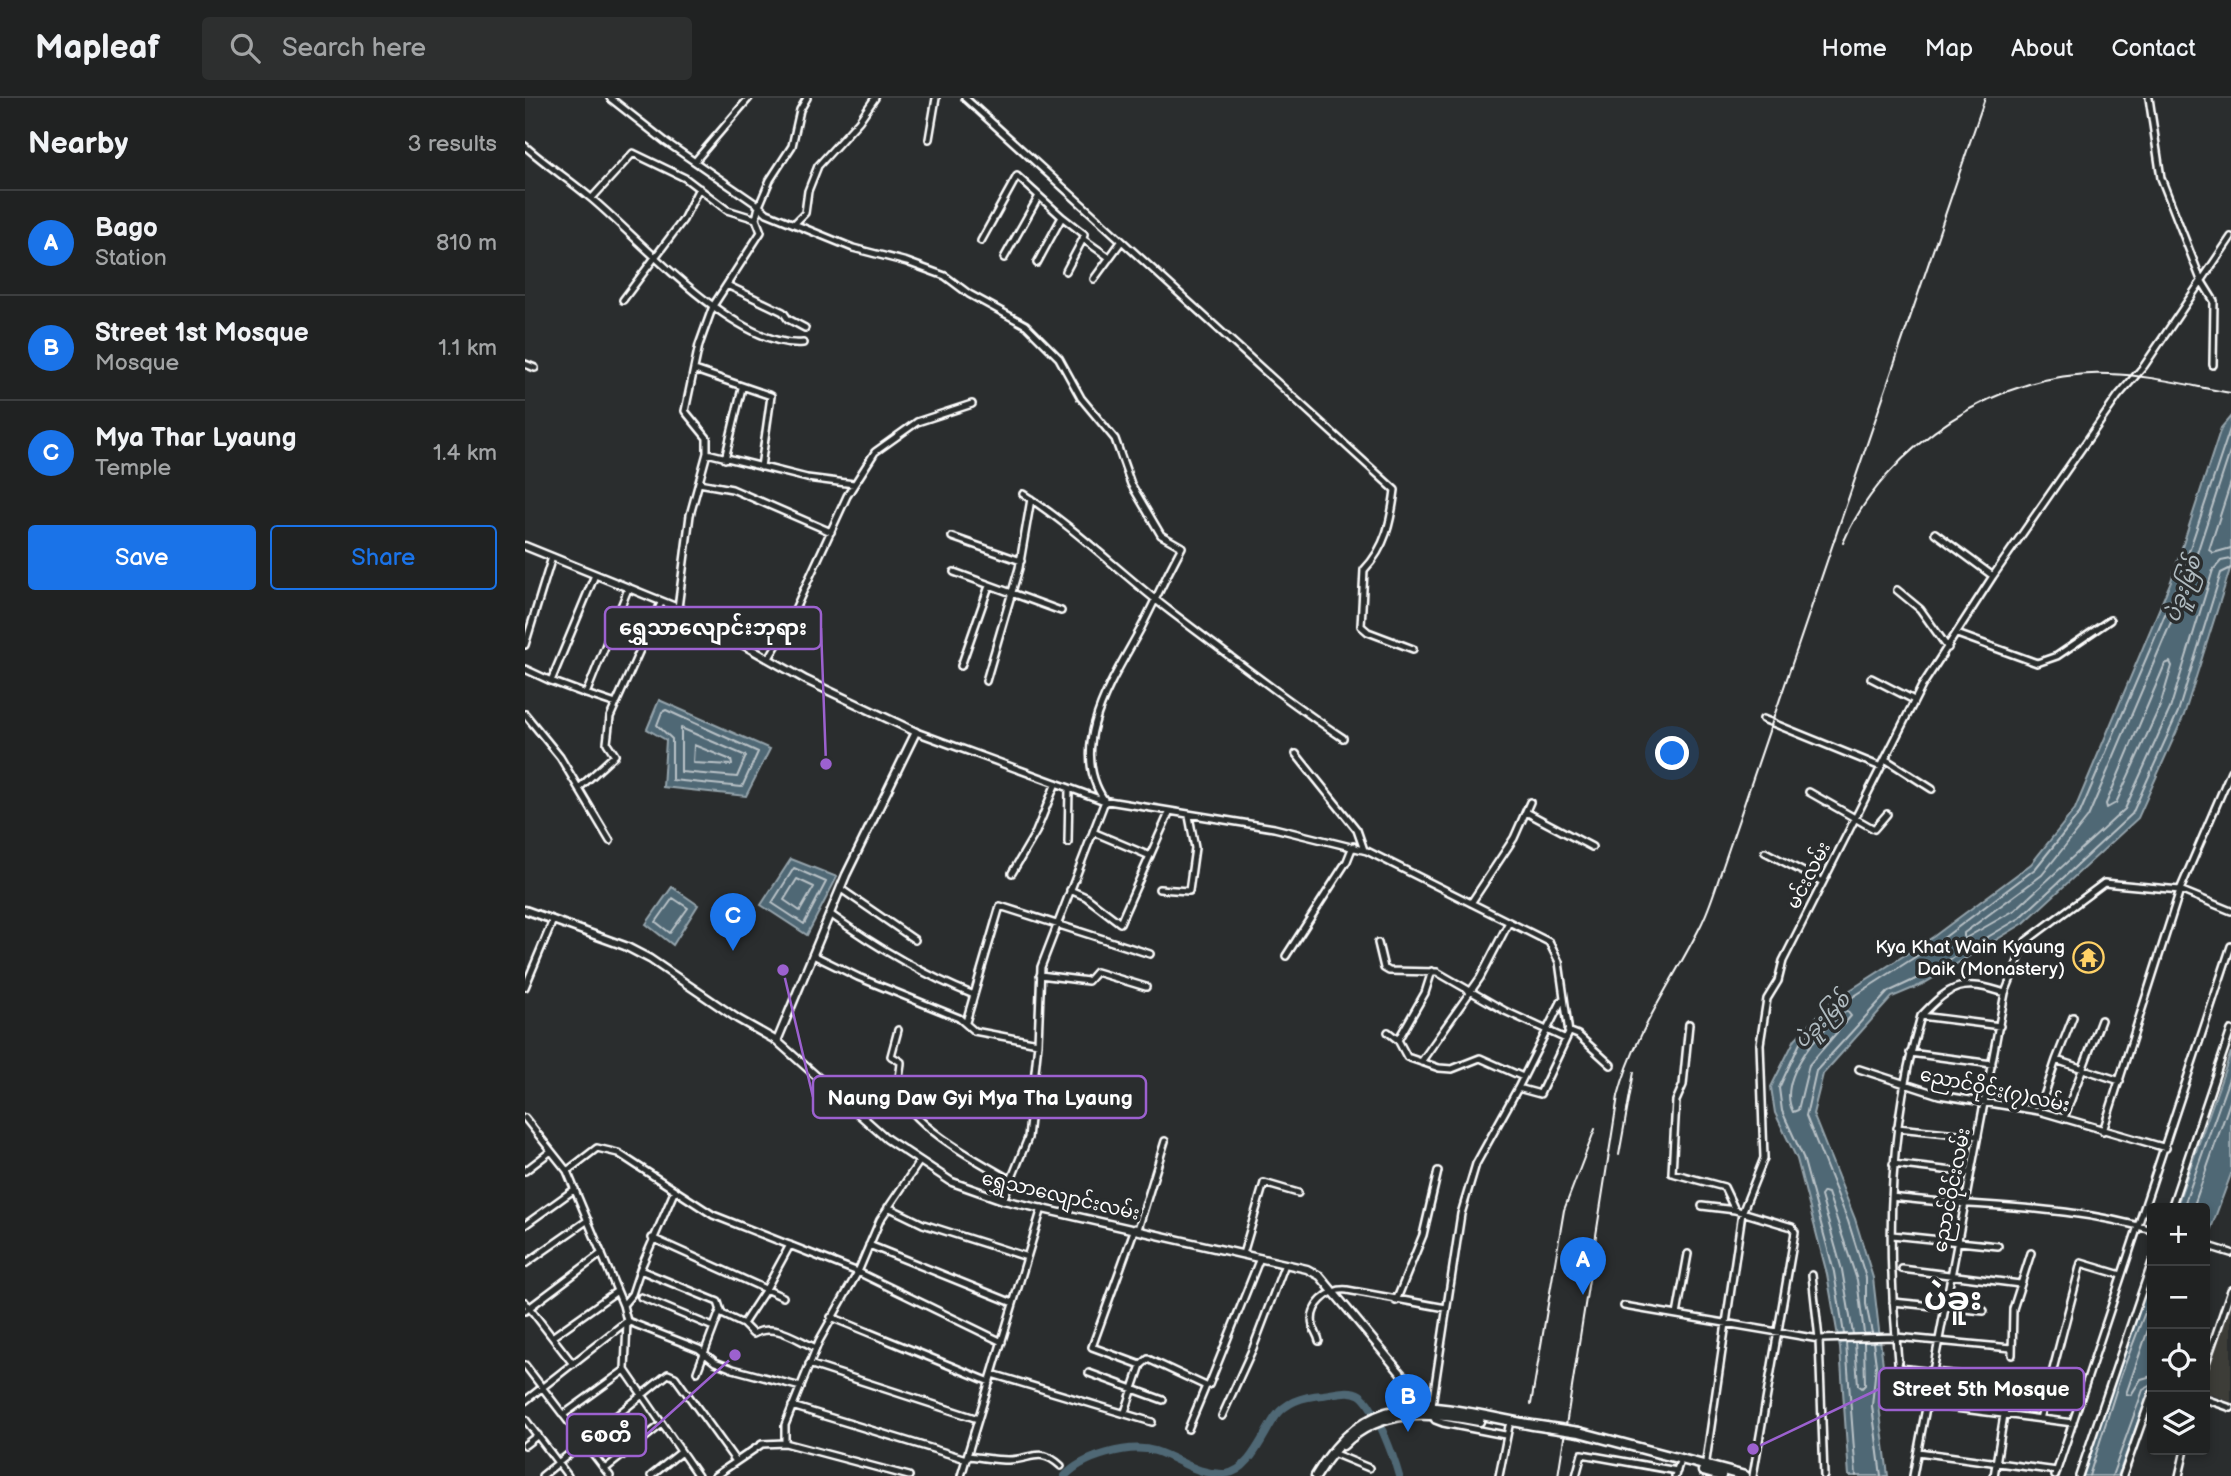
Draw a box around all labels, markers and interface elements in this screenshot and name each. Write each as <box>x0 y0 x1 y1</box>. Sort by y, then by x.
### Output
search box <box>202 17 692 80</box>
text: Mapleaf <box>35 28 160 68</box>
icon: search <box>226 29 264 67</box>
text: Search here <box>282 33 426 64</box>
text: Home <box>1822 34 1887 63</box>
text: Map <box>1925 34 1973 63</box>
text: About <box>2011 34 2073 63</box>
text: Contact <box>2111 34 2196 63</box>
text: Nearby <box>28 126 128 162</box>
text: 3 results <box>408 130 497 158</box>
text: Bago <box>95 213 158 244</box>
text: A <box>44 229 58 257</box>
text: 810 m <box>436 229 497 257</box>
text: Station <box>95 244 167 272</box>
text: Street 1st Mosque <box>95 318 309 349</box>
text: B <box>43 334 59 362</box>
text: 1.1 km <box>438 334 497 362</box>
text: Mosque <box>95 349 179 377</box>
text: Mya Thar Lyaung <box>95 423 296 454</box>
text: C <box>43 439 59 467</box>
text: 1.4 km <box>433 439 497 467</box>
text: Temple <box>95 454 171 482</box>
button: Save <box>28 525 256 590</box>
button: Share <box>270 525 497 590</box>
water label: ပဲခူးမြစ် <box>2157 550 2211 627</box>
callout: ရွှေသာလျောင်းဘုရား <box>605 607 821 649</box>
text: ရွှေသာလျောင်းဘုရား <box>619 612 807 646</box>
your location <box>1655 736 1689 770</box>
street label: မင်းလမ်း <box>1779 836 1836 913</box>
pin: C <box>710 893 756 951</box>
place label: Kya Khat Wain Kyaung Daik (Monastery) <box>1875 936 2065 981</box>
temple icon: Kya Khat Wain Kyaung Daik (Monastery) <box>2071 940 2105 974</box>
water label: ပဲခူးမြစ် <box>1787 984 1859 1056</box>
street label: ညောင်ဝိုင်း(၇)လမ်း <box>1917 1059 2073 1121</box>
callout: Naung Daw Gyi Mya Tha Lyaung <box>813 1076 1146 1118</box>
text: Naung Daw Gyi Mya Tha Lyaung <box>827 1086 1133 1111</box>
street label: ညောင်ဝိုင်းလမ်း <box>1925 1125 1980 1255</box>
street label: ရွှေသာလျောင်းလမ်း <box>979 1163 1143 1229</box>
map controls <box>2147 1203 2210 1455</box>
button: + <box>2147 1203 2210 1266</box>
pin: A <box>1560 1237 1606 1295</box>
button: − <box>2147 1266 2210 1329</box>
district label: ပဲခူး <box>1924 1279 1982 1325</box>
button: locate <box>2147 1329 2210 1392</box>
callout: Street 5th Mosque <box>1879 1368 2084 1410</box>
pin: B <box>1385 1374 1431 1432</box>
text: Street 5th Mosque <box>1892 1377 2070 1402</box>
button: layers <box>2147 1392 2210 1455</box>
callout: စေတီ <box>567 1414 646 1456</box>
text: စေတီ <box>580 1420 632 1448</box>

